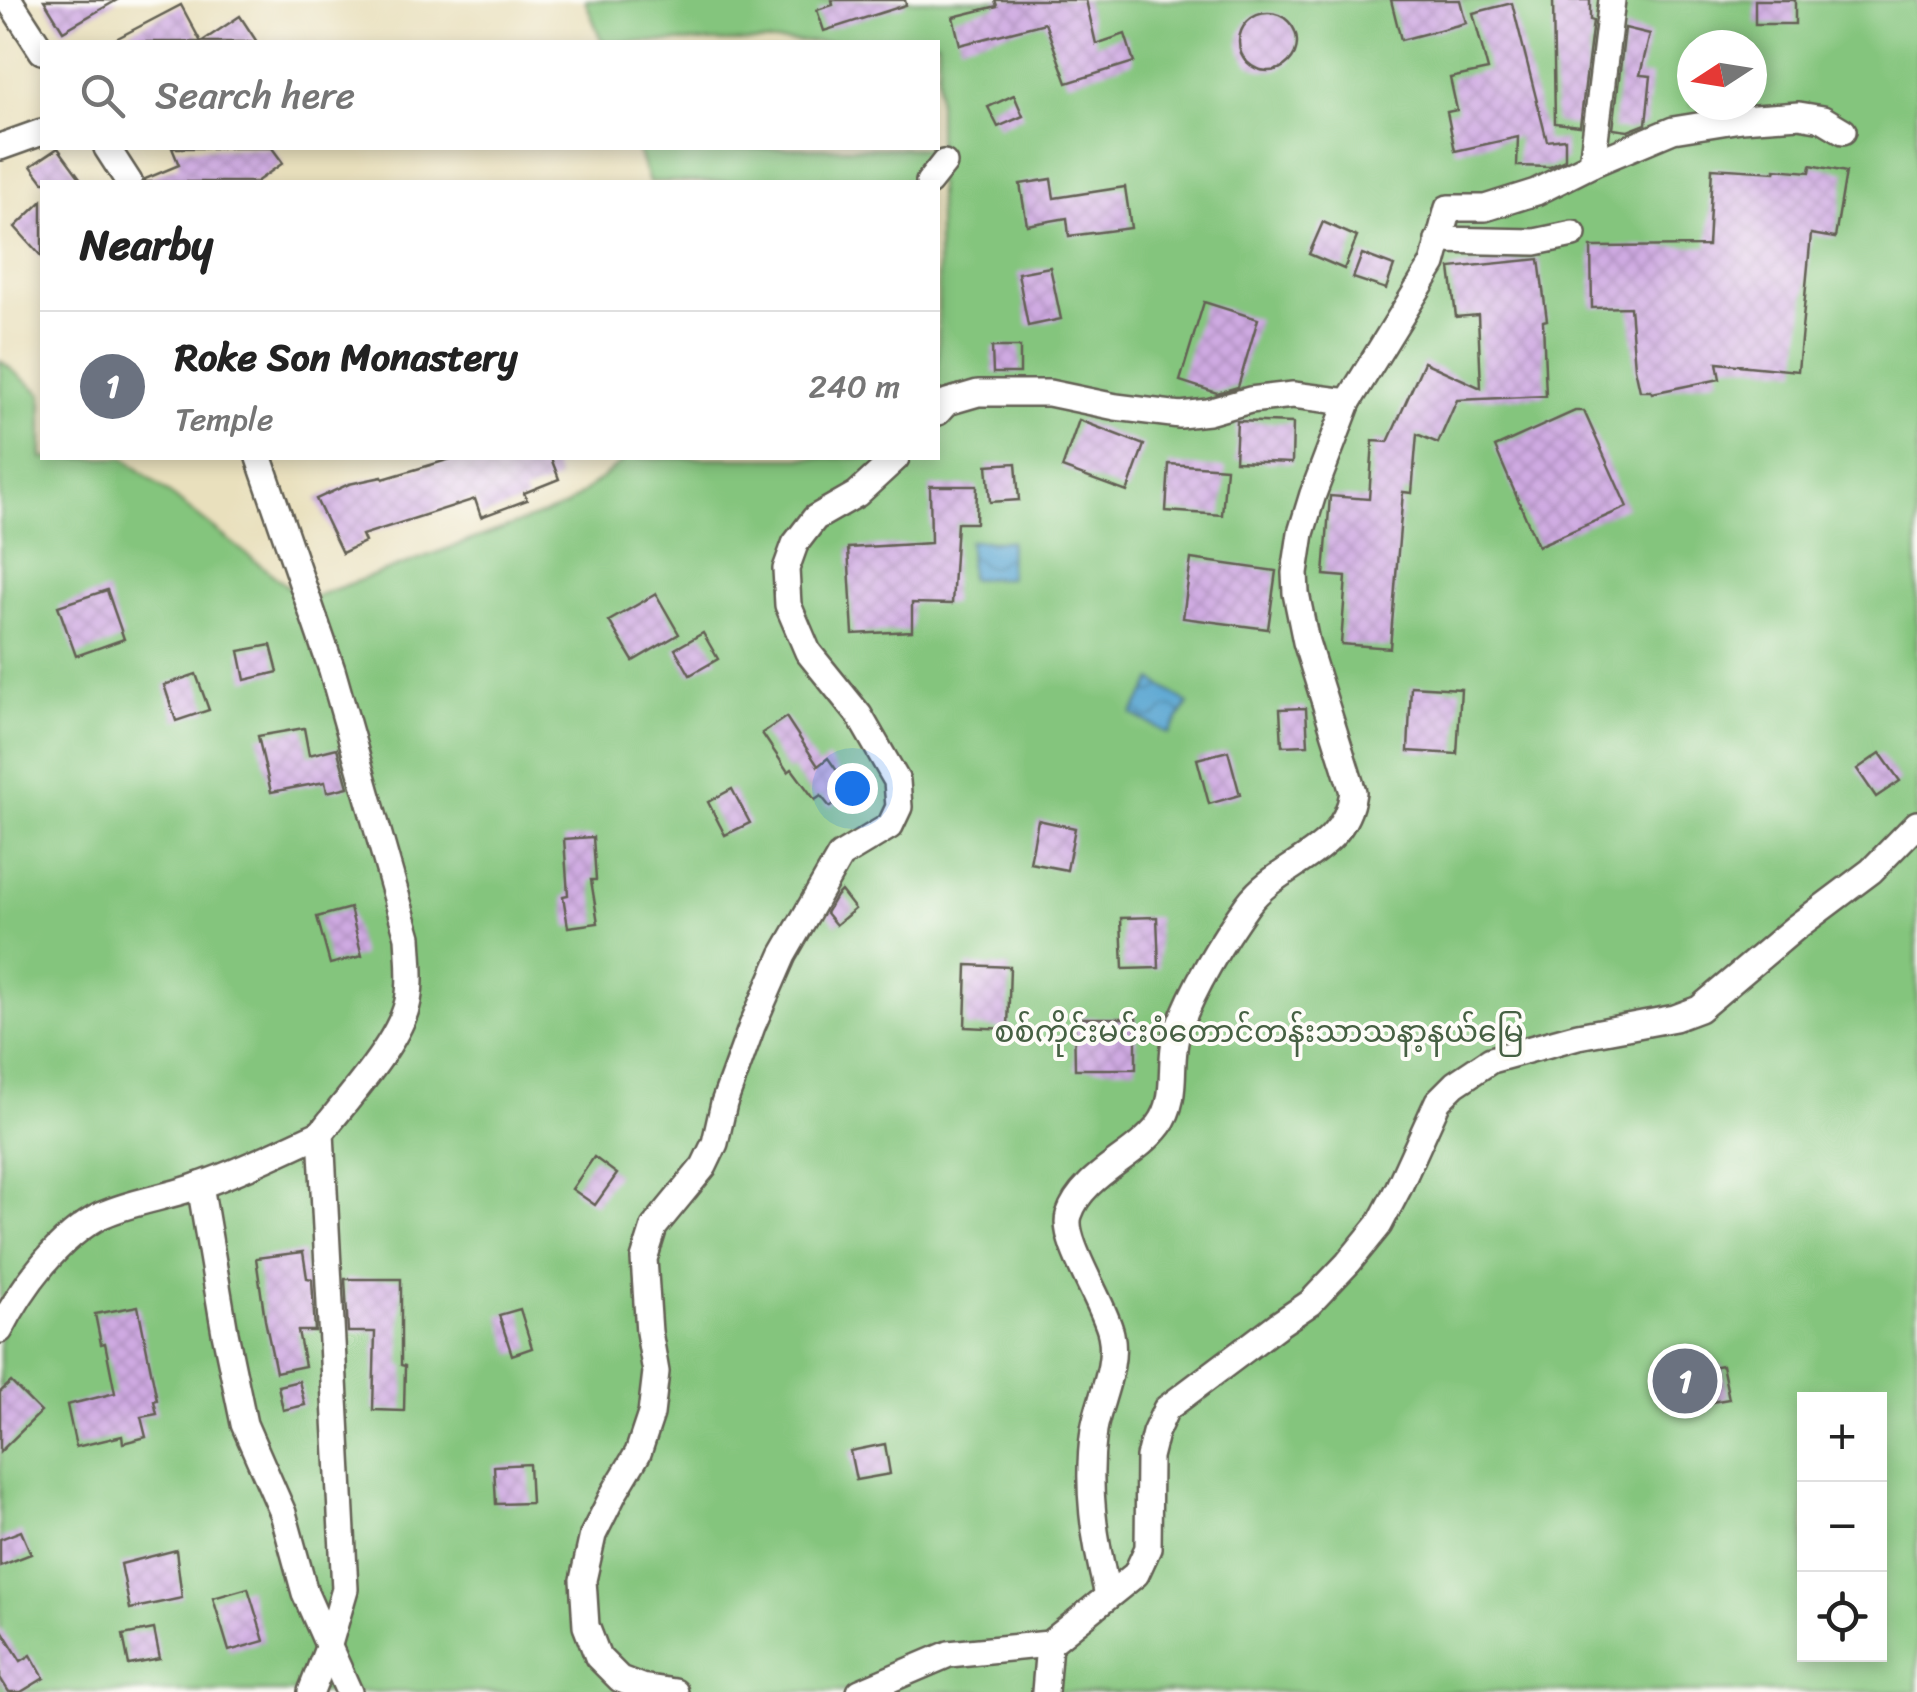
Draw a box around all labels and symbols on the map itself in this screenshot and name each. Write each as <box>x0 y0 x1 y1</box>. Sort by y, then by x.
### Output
north arrow <box>1677 30 1767 120</box>
your location <box>827 763 878 814</box>
park label: စစ်ကိုင်းမင်းဝံတောင်တန်းသာသနာ့နယ်မြေ <box>994 1005 1524 1059</box>
pin: 1 <box>1652 1344 1718 1418</box>

